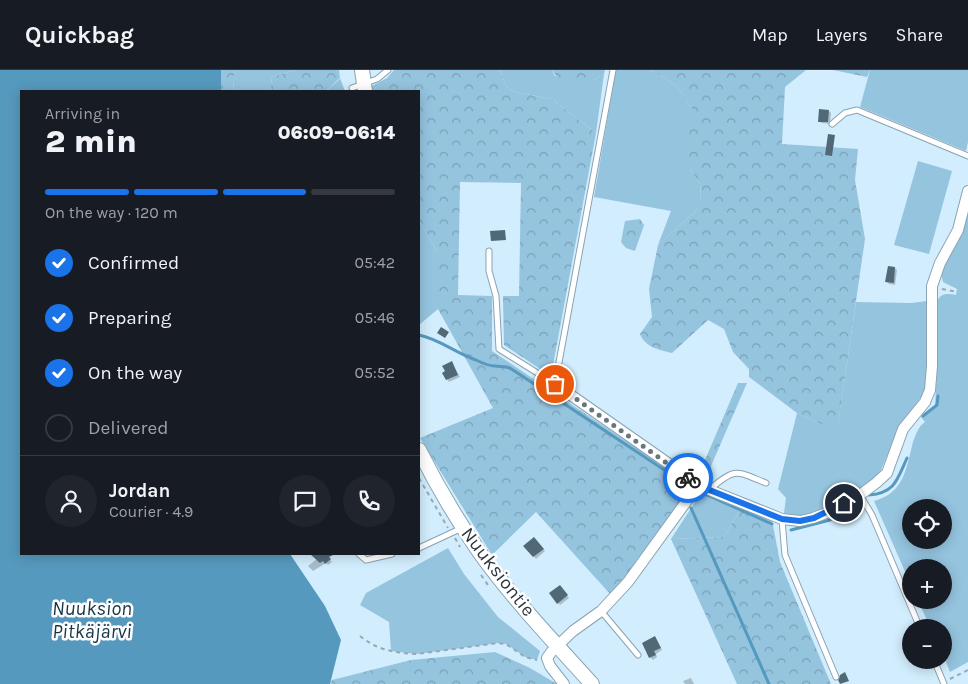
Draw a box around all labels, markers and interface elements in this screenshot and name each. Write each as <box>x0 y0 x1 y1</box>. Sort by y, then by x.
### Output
text: Quickbag <box>25 21 134 49</box>
text: Map <box>752 24 788 46</box>
text: Layers <box>816 24 868 46</box>
text: Share <box>896 24 943 46</box>
text: Arriving in <box>45 104 120 123</box>
text: 06:09–06:14 <box>278 122 395 144</box>
text: 2 min <box>45 123 137 160</box>
text: On the way · 120 m <box>45 203 178 222</box>
icon: check <box>45 249 73 277</box>
text: Confirmed <box>88 252 179 274</box>
text: 05:42 <box>355 253 395 272</box>
icon: check <box>45 304 73 332</box>
text: Preparing <box>88 307 171 329</box>
text: 05:46 <box>355 308 395 327</box>
icon: check <box>45 359 73 387</box>
text: On the way <box>88 362 182 384</box>
text: 05:52 <box>354 363 395 382</box>
pin <box>534 363 576 405</box>
icon: bag <box>541 370 569 398</box>
text: Delivered <box>88 417 168 439</box>
courier <box>663 453 713 503</box>
icon: bike <box>674 464 702 492</box>
button: person <box>45 475 97 527</box>
button: chat <box>279 475 331 527</box>
button: phone <box>343 475 395 527</box>
text: Jordan <box>109 480 170 502</box>
pin <box>823 482 865 524</box>
icon: home <box>830 489 858 517</box>
map controls <box>902 499 952 669</box>
button: locate <box>902 499 952 549</box>
text: Courier · 4.9 <box>109 502 193 521</box>
street label: Nuuksiontie <box>456 523 540 621</box>
button: + <box>902 559 952 609</box>
water label: Nuuksion Pitkäjärvi <box>52 597 132 643</box>
button: − <box>902 619 952 669</box>

